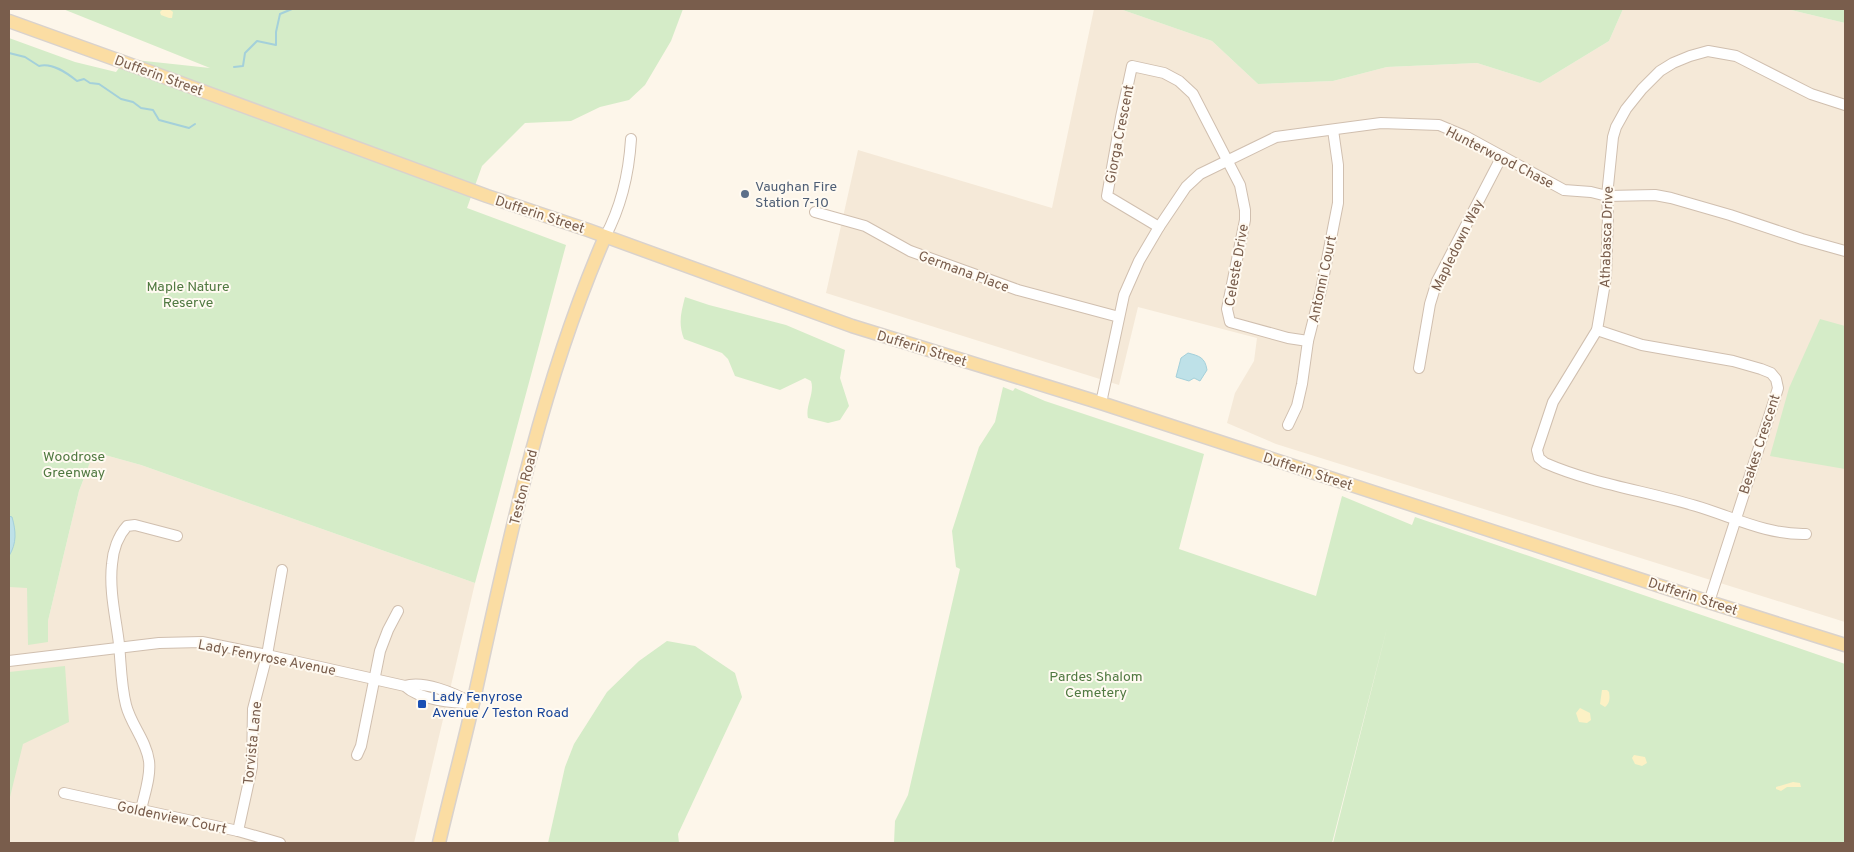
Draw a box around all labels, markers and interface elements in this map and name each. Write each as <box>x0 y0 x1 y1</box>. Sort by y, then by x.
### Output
street label: Dufferin Street <box>112 52 205 100</box>
street label: Giorga Crescent <box>1103 83 1138 185</box>
street label: Hunterwood Chase <box>1442 124 1556 193</box>
place label: Vaughan Fire Station 7-10 <box>755 179 837 212</box>
street label: Athabasca Drive <box>1597 186 1618 288</box>
marker: Vaughan Fire Station 7-10 <box>739 188 751 200</box>
street label: Dufferin Street <box>493 193 586 238</box>
street label: Mapledown Way <box>1429 197 1488 294</box>
street label: Celeste Drive <box>1222 223 1253 308</box>
street label: Antonni Court <box>1306 234 1341 324</box>
street label: Germana Place <box>916 248 1011 297</box>
park label: Maple Nature Reserve <box>147 279 229 312</box>
street label: Dufferin Street <box>875 328 969 371</box>
street label: Beakes Crescent <box>1736 392 1785 497</box>
street label: Teston Road <box>507 448 542 527</box>
park label: Woodrose Greenway <box>43 449 105 482</box>
street label: Dufferin Street <box>1261 450 1354 495</box>
street label: Dufferin Street <box>1646 575 1739 620</box>
street label: Lady Fenyrose Avenue <box>196 637 337 680</box>
park label: Pardes Shalom Cemetery <box>1049 669 1143 702</box>
place label: Lady Fenyrose Avenue / Teston Road <box>432 689 569 722</box>
marker: Lady Fenyrose Avenue / Teston Road <box>416 698 428 710</box>
street label: Torvista Lane <box>241 700 266 786</box>
street label: Goldenview Court <box>115 799 228 838</box>

